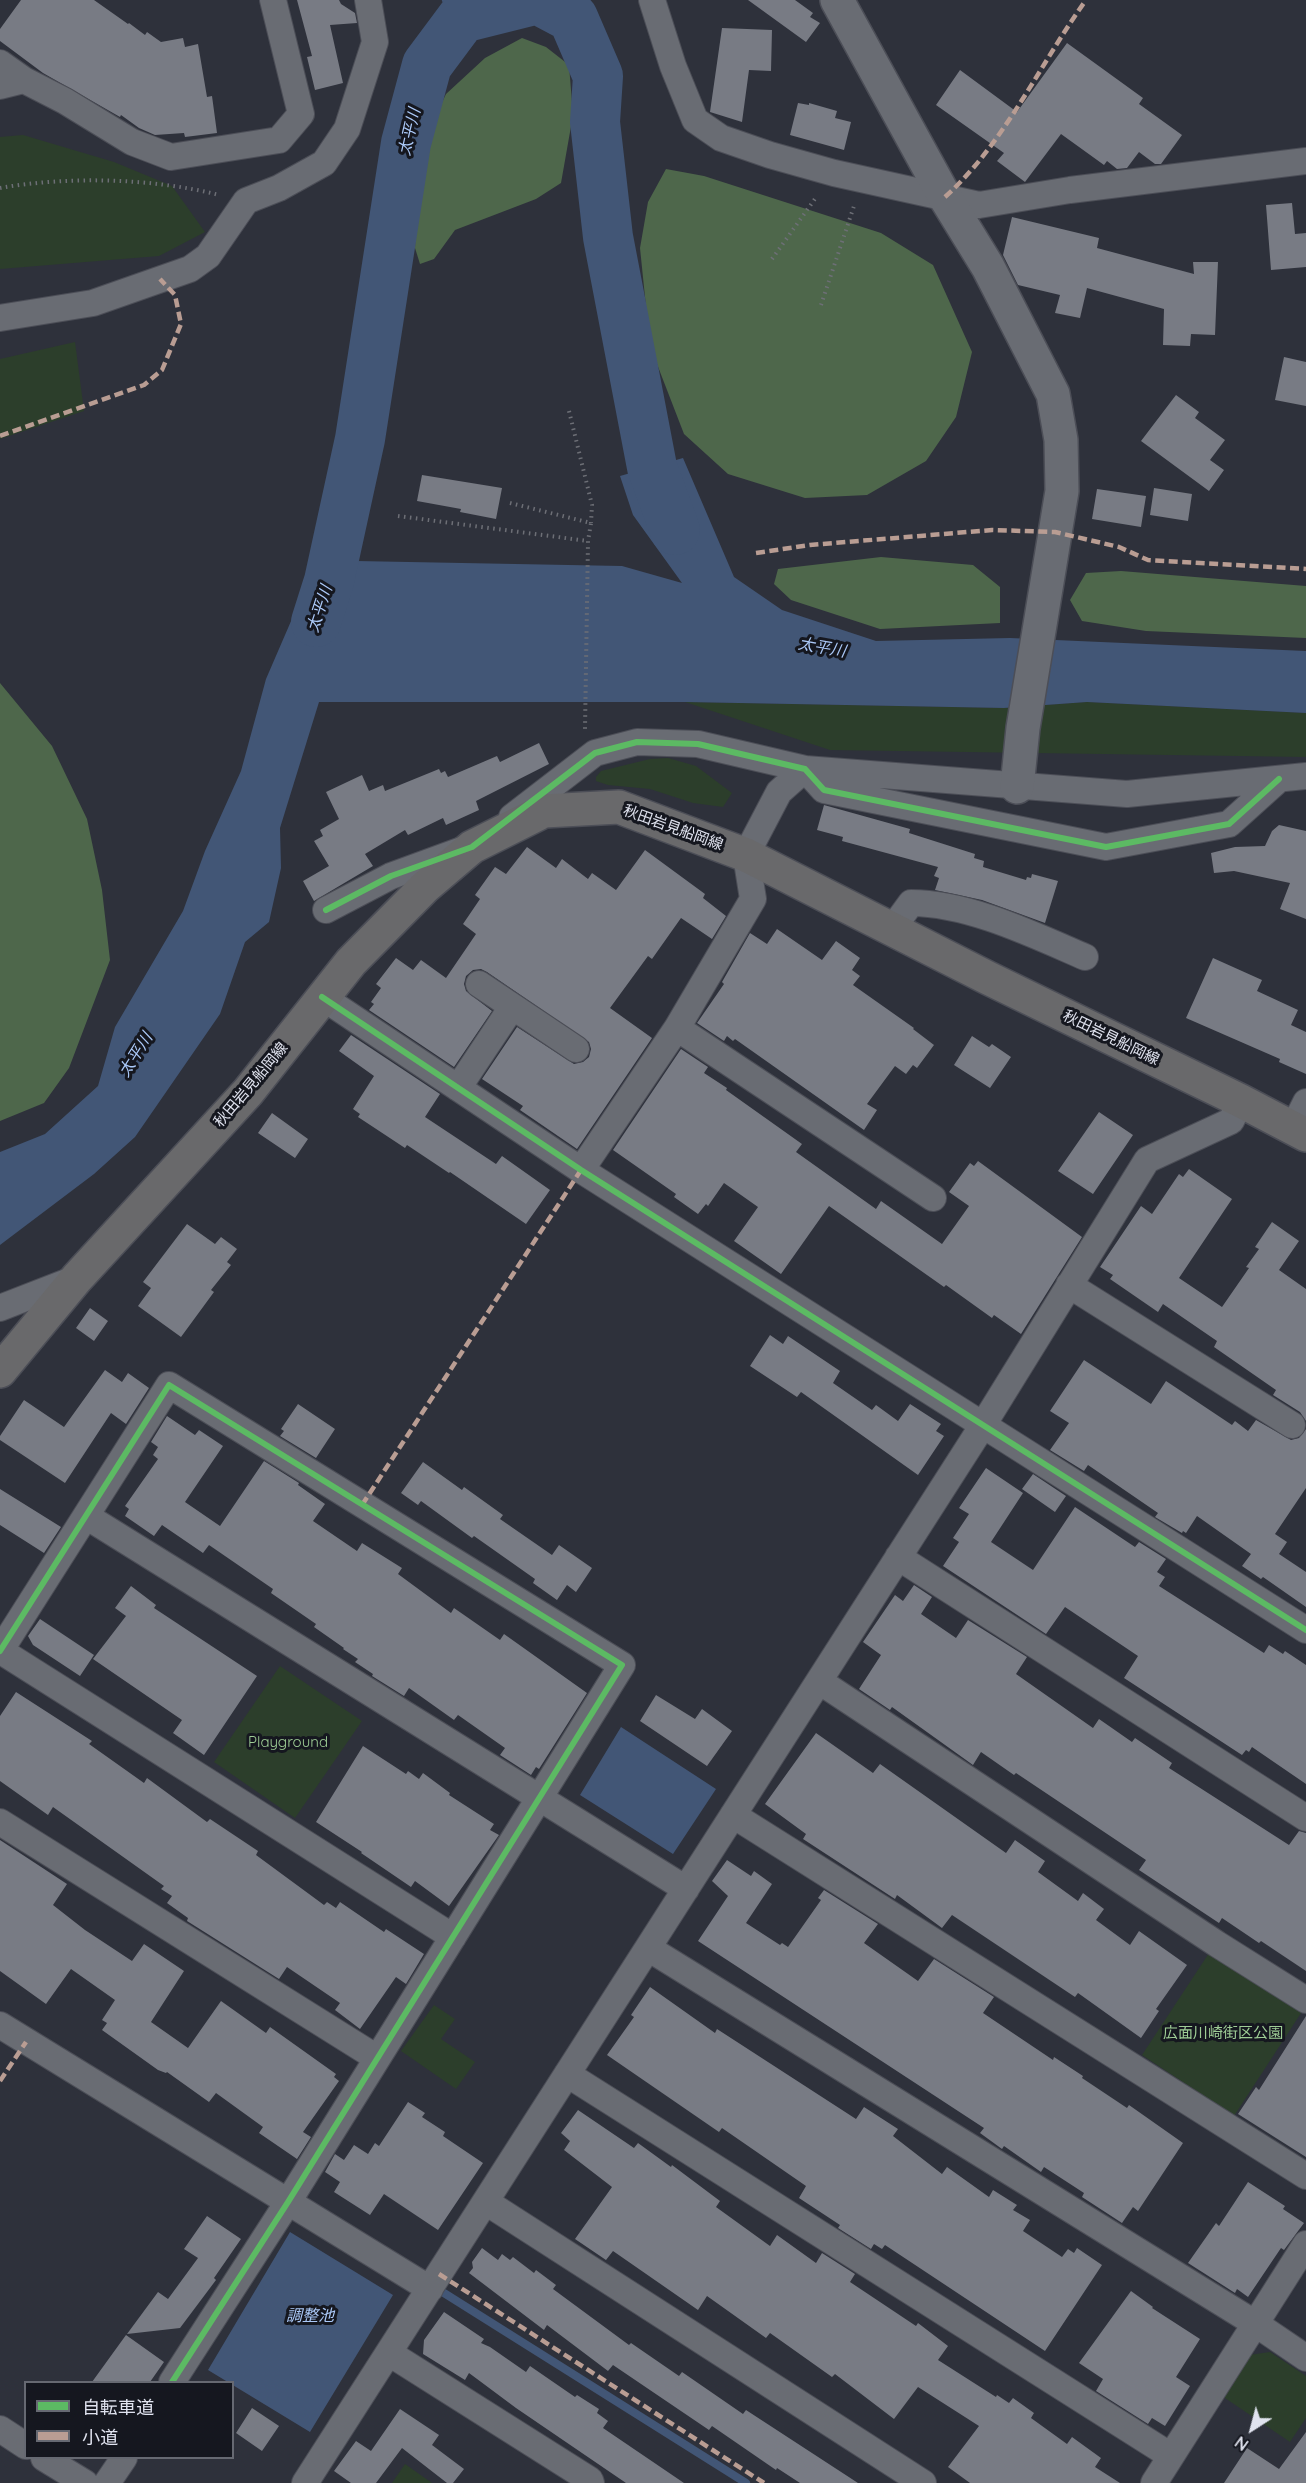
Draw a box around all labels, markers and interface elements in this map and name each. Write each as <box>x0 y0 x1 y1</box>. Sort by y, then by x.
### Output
water label: 太平川 <box>395 106 425 158</box>
water label: 太平川 <box>303 583 337 635</box>
water label: 太平川 <box>797 634 847 662</box>
street label: 秋田岩見船岡線 <box>621 802 725 854</box>
street label: 秋田岩見船岡線 <box>1060 1007 1162 1069</box>
water label: 太平川 <box>115 1030 157 1080</box>
street label: 秋田岩見船岡線 <box>210 1039 292 1131</box>
park label: Playground <box>248 1733 328 1751</box>
park label: 広面川崎街区公園 <box>1163 2024 1283 2042</box>
water label: 調整池 <box>286 2306 334 2326</box>
legend <box>24 2381 234 2459</box>
text: 自転車道 <box>82 2396 154 2419</box>
north arrow <box>1222 2399 1282 2459</box>
text: 小道 <box>82 2426 118 2449</box>
text: N <box>1231 2432 1252 2455</box>

